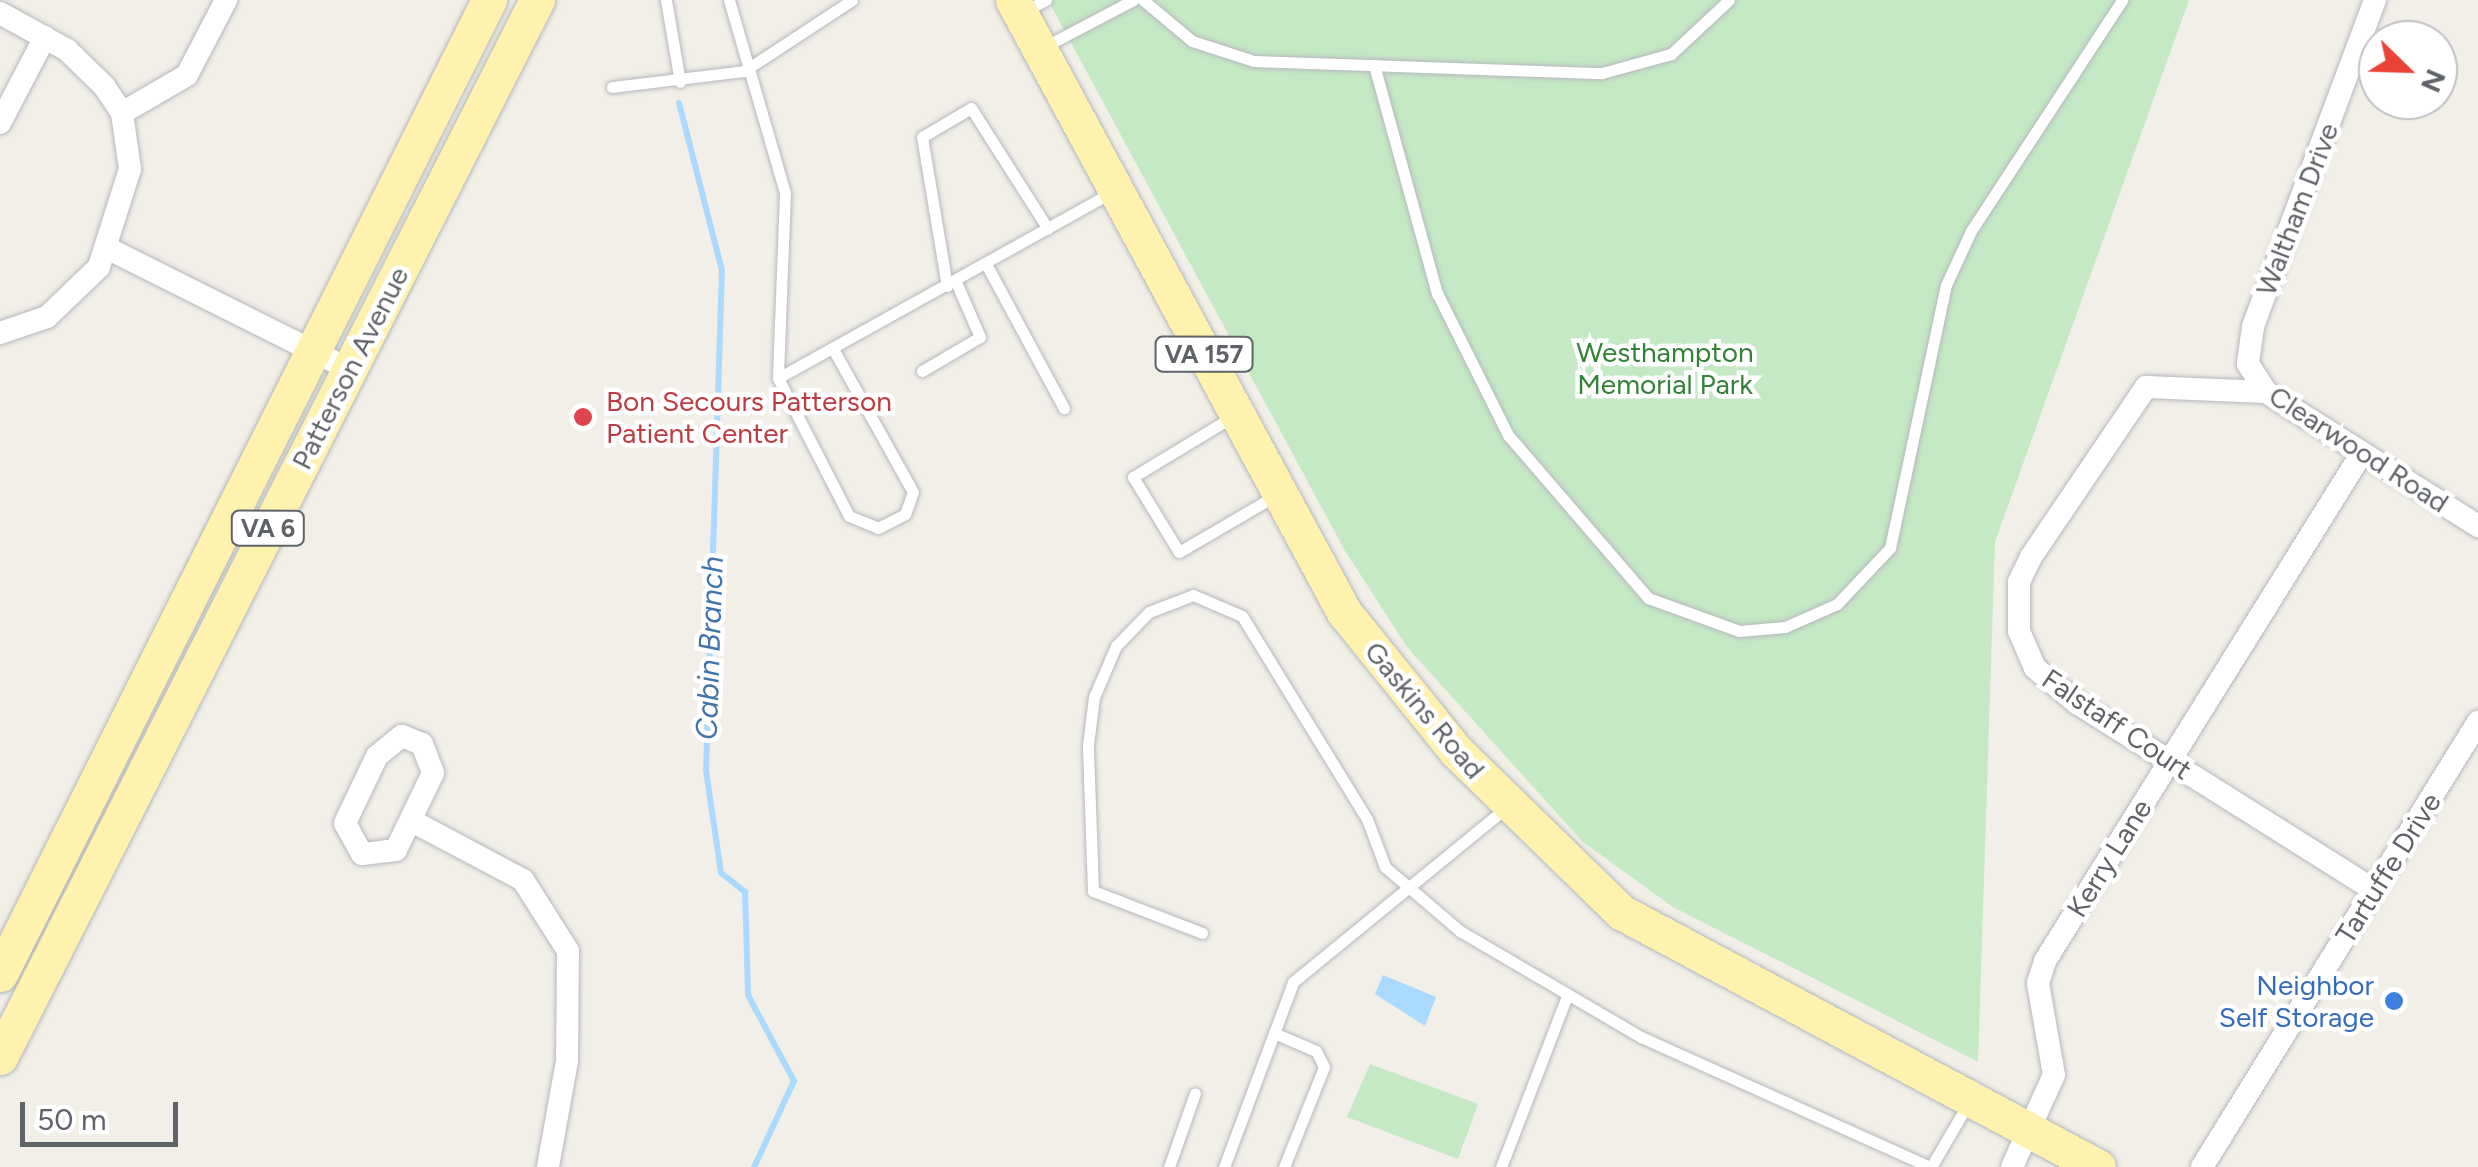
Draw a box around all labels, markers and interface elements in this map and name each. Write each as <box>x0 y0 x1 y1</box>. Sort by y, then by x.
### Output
north arrow <box>2358 20 2458 120</box>
text: N <box>2414 64 2454 98</box>
street label: Waltham Drive <box>2249 118 2345 300</box>
street label: Patterson Avenue <box>285 261 415 475</box>
road number: VA 157 <box>1154 334 1254 374</box>
park label: Westhampton Memorial Park <box>1576 335 1754 401</box>
street label: Clearwood Road <box>2263 378 2455 520</box>
place label: Bon Secours Patterson Patient Center <box>606 384 892 450</box>
marker: Bon Secours Patterson Patient Center <box>570 404 596 430</box>
road number: VA 6 <box>230 508 306 548</box>
water label: Cabin Branch <box>689 555 731 741</box>
street label: Gaskins Road <box>1358 635 1492 785</box>
street label: Falstaff Court <box>2036 662 2198 786</box>
street label: Tartuffe Drive <box>2328 787 2448 949</box>
street label: Kerry Lane <box>2060 793 2158 923</box>
place label: Neighbor Self Storage <box>2219 968 2374 1034</box>
marker: Neighbor Self Storage <box>2383 990 2405 1012</box>
scale bar <box>25 1082 182 1144</box>
text: 50 m <box>37 1101 106 1138</box>

